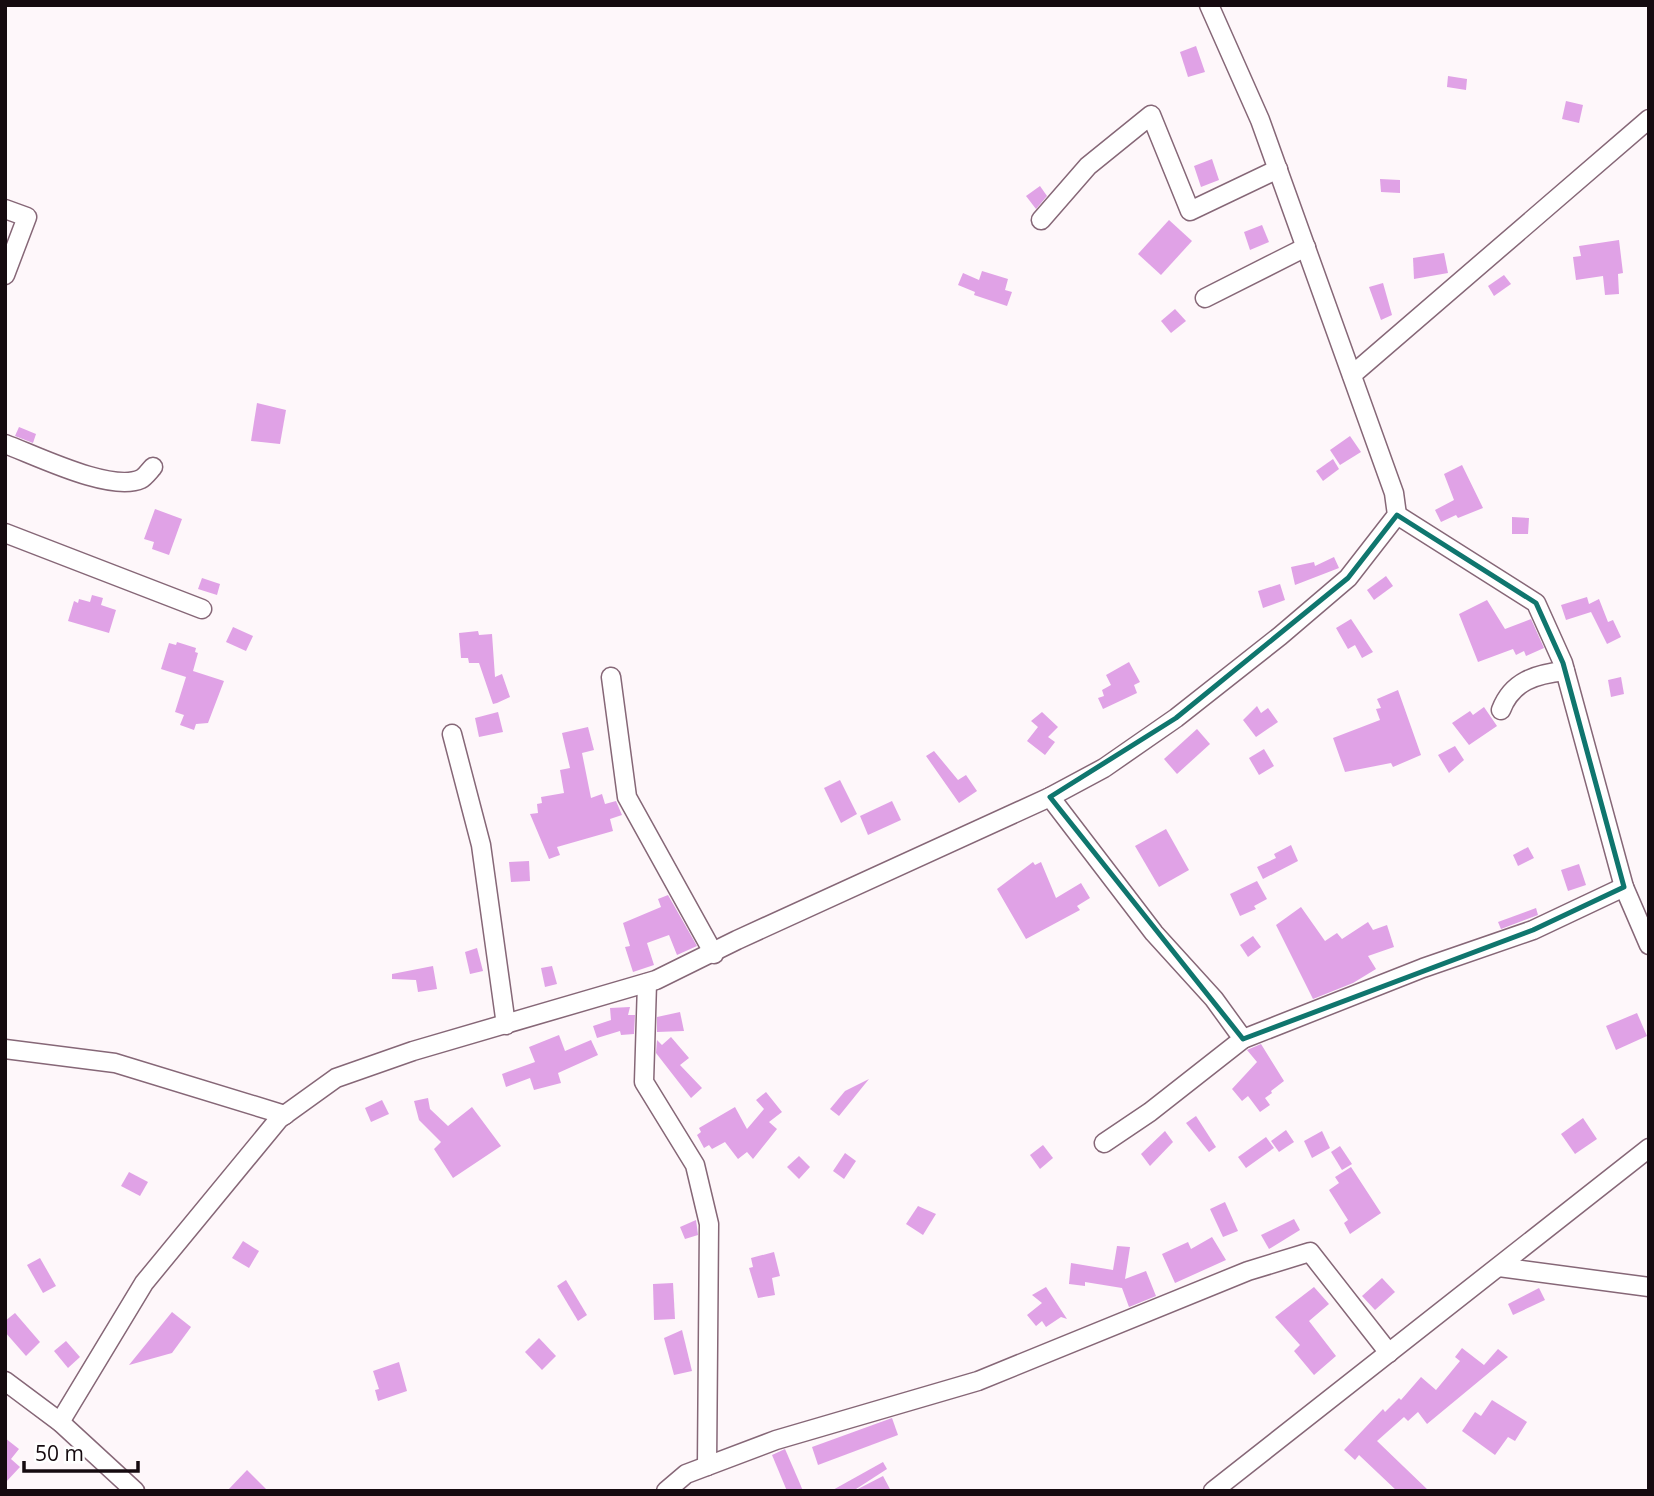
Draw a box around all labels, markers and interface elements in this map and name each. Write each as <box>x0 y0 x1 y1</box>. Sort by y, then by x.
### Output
scale bar <box>24 1430 138 1474</box>
text: 50 m <box>35 1439 84 1467</box>

